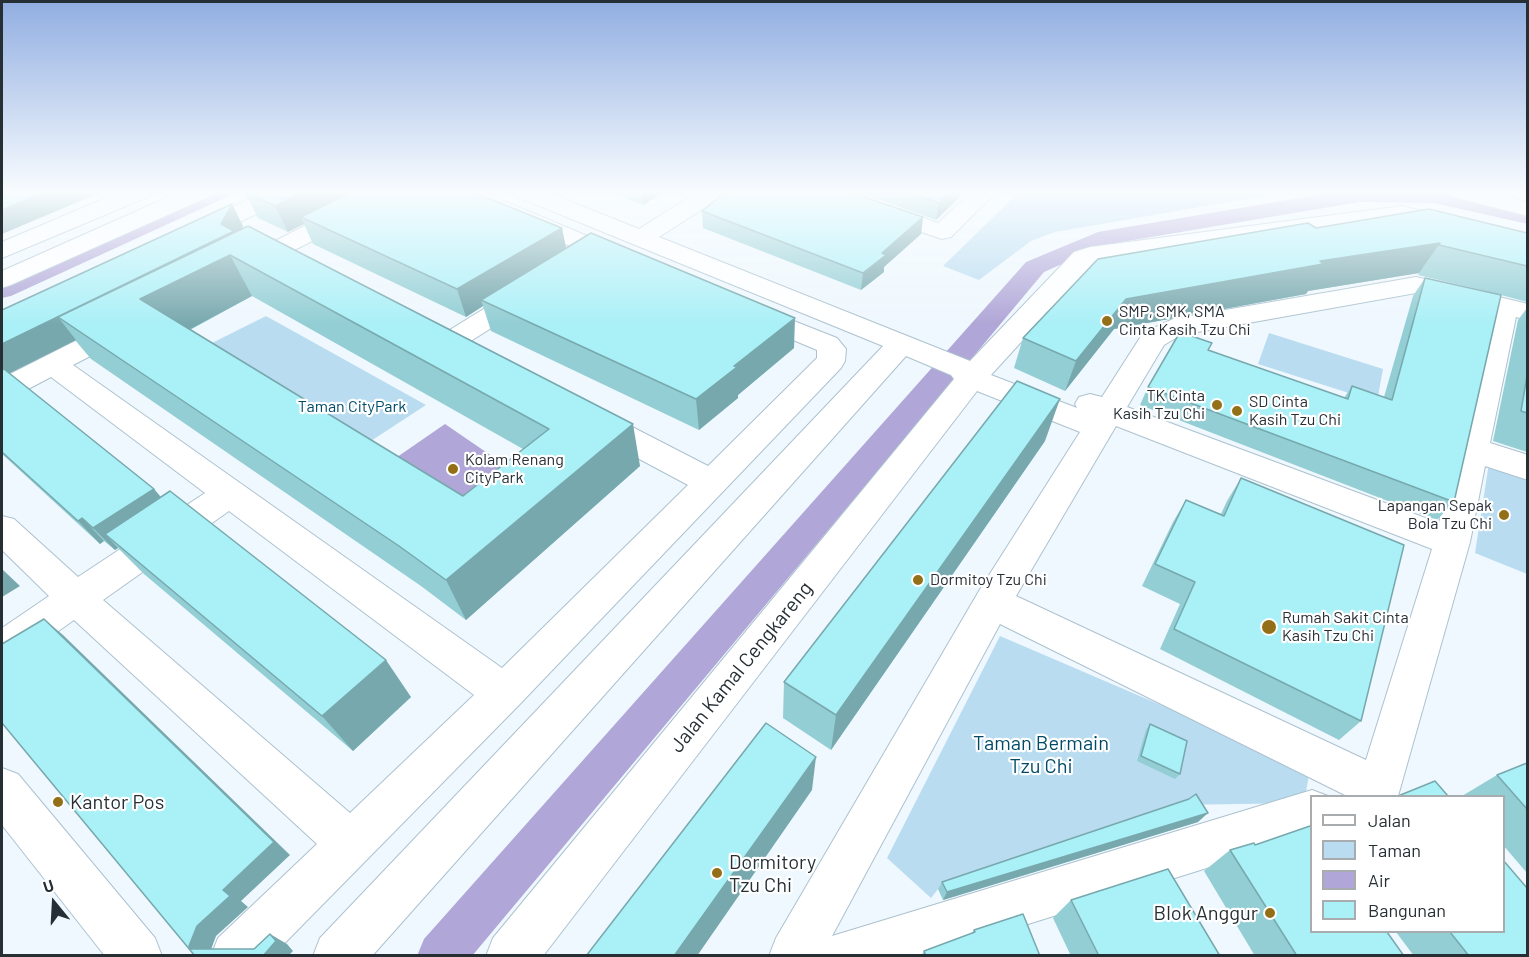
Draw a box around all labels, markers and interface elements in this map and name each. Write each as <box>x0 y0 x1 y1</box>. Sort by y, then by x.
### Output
place label: SMP, SMK, SMA Cinta Kasih Tzu Chi <box>1119 302 1251 340</box>
marker: SMP, SMK, SMA Cinta Kasih Tzu Chi <box>1100 314 1114 328</box>
place label: TK Cinta Kasih Tzu Chi <box>1113 386 1205 424</box>
place label: SD Cinta Kasih Tzu Chi <box>1249 392 1341 430</box>
park label: Taman CityPark <box>298 397 406 417</box>
marker: TK Cinta Kasih Tzu Chi <box>1210 398 1224 412</box>
marker: SD Cinta Kasih Tzu Chi <box>1230 404 1244 418</box>
place label: Kolam Renang CityPark <box>465 450 564 488</box>
marker: Kolam Renang CityPark <box>446 462 460 476</box>
place label: Lapangan Sepak Bola Tzu Chi <box>1378 496 1492 534</box>
marker: Lapangan Sepak Bola Tzu Chi <box>1497 508 1511 522</box>
place label: Dormitoy Tzu Chi <box>930 570 1047 590</box>
marker: Dormitoy Tzu Chi <box>911 573 925 587</box>
street label: Jalan Kamal Cengkareng <box>665 577 817 757</box>
place label: Rumah Sakit Cinta Kasih Tzu Chi <box>1282 608 1409 646</box>
marker: Rumah Sakit Cinta Kasih Tzu Chi <box>1260 618 1278 636</box>
park label: Taman Bermain Tzu Chi <box>973 731 1109 778</box>
place label: Kantor Pos <box>70 790 164 814</box>
marker: Kantor Pos <box>51 795 65 809</box>
legend <box>1310 795 1505 933</box>
text: Jalan <box>1368 809 1411 831</box>
text: Taman <box>1368 839 1421 861</box>
place label: Dormitory Tzu Chi <box>729 850 816 897</box>
marker: Dormitory Tzu Chi <box>710 866 724 880</box>
text: Air <box>1368 869 1390 891</box>
north arrow <box>24 873 84 933</box>
text: U <box>41 875 56 896</box>
text: Bangunan <box>1368 899 1446 921</box>
place label: Blok Anggur <box>1154 901 1258 925</box>
marker: Blok Anggur <box>1263 906 1277 920</box>

